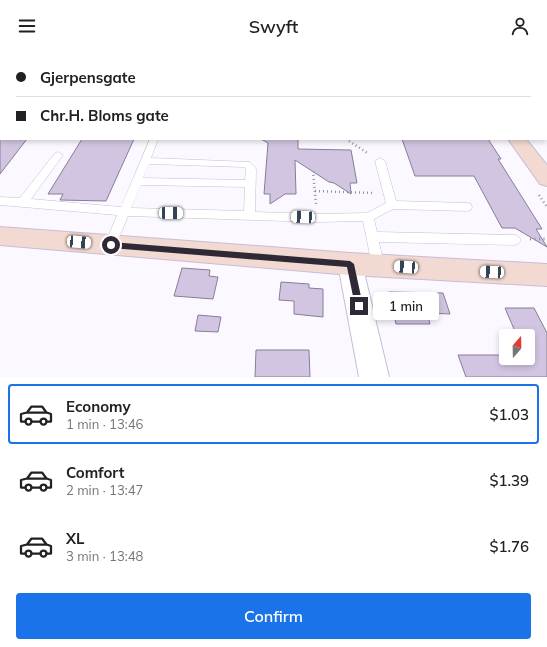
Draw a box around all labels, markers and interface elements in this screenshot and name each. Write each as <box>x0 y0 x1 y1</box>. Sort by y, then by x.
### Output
icon: menu <box>16 15 38 37</box>
text: Swyft <box>249 15 298 38</box>
icon: person <box>509 15 531 37</box>
text: Gjerpensgate <box>40 68 136 87</box>
text: Chr.H. Bloms gate <box>40 106 169 125</box>
car <box>159 207 183 219</box>
car <box>291 210 315 224</box>
car <box>67 235 91 249</box>
route start <box>102 236 120 254</box>
car <box>394 260 418 274</box>
car <box>480 265 504 279</box>
callout: 1 min <box>373 292 439 320</box>
route end <box>350 297 368 315</box>
text: 1 min <box>389 298 423 314</box>
north arrow <box>499 329 535 365</box>
map controls <box>499 329 535 365</box>
icon: car <box>18 396 54 432</box>
text: Economy <box>66 397 131 416</box>
text: $1.03 <box>489 405 529 424</box>
text: 1 min · 13:46 <box>66 416 143 432</box>
icon: car <box>18 462 54 498</box>
text: Comfort <box>66 463 124 482</box>
text: $1.39 <box>489 471 529 490</box>
text: 2 min · 13:47 <box>66 482 143 498</box>
icon: car <box>18 528 54 564</box>
text: XL <box>66 529 84 548</box>
text: $1.76 <box>489 537 529 556</box>
text: 3 min · 13:48 <box>66 548 143 564</box>
button: Confirm <box>16 593 531 639</box>

